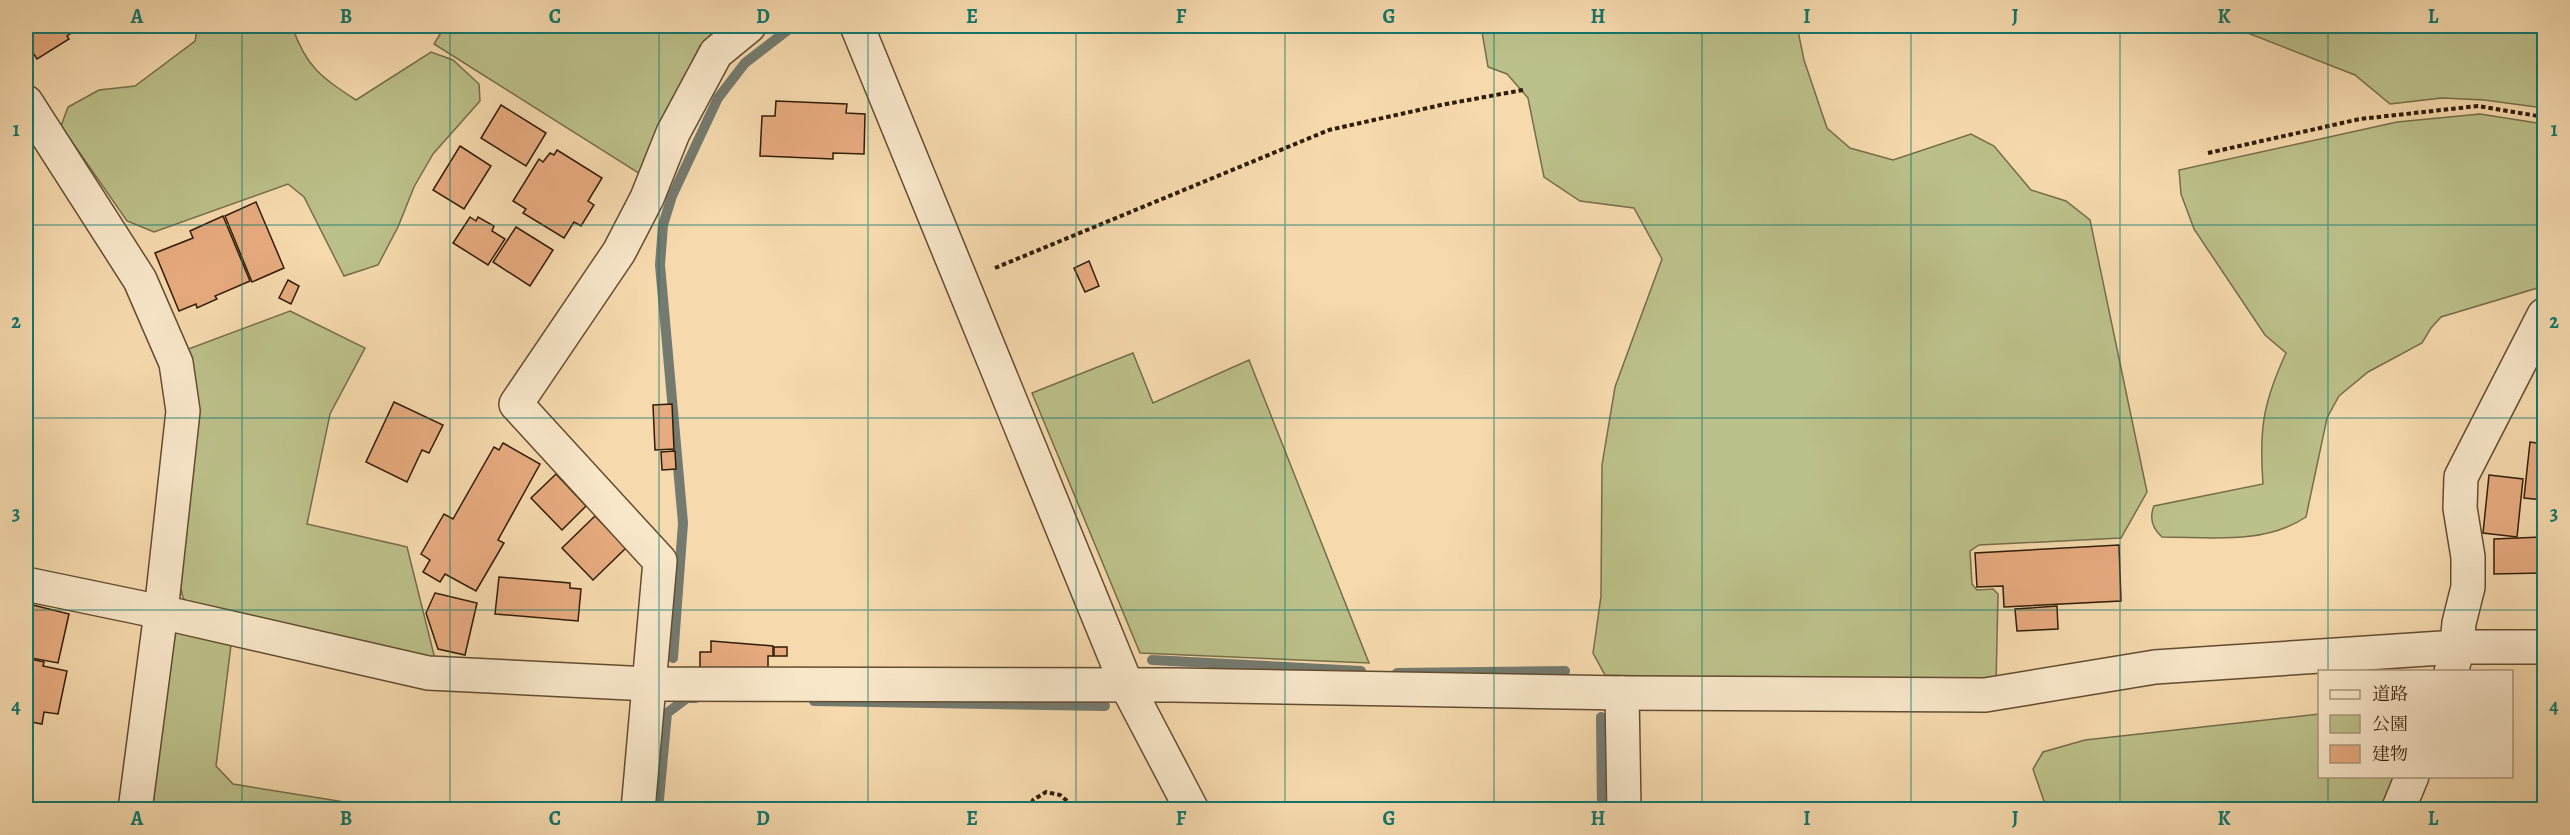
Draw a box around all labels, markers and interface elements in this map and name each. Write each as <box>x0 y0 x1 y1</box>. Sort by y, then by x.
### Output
text: A <box>130 3 144 30</box>
text: B <box>340 3 352 30</box>
text: C <box>549 3 561 30</box>
text: D <box>756 3 770 30</box>
text: E <box>966 3 978 30</box>
text: F <box>1176 3 1187 30</box>
text: G <box>1382 3 1396 30</box>
text: H <box>1591 3 1606 30</box>
text: I <box>1803 3 1811 30</box>
text: J <box>2012 3 2019 30</box>
text: K <box>2217 3 2231 30</box>
text: L <box>2428 3 2439 30</box>
text: 1 <box>12 116 20 143</box>
text: 1 <box>2550 116 2558 143</box>
text: 2 <box>11 308 21 335</box>
text: 2 <box>2549 308 2559 335</box>
text: 3 <box>12 500 20 527</box>
text: 3 <box>2550 500 2558 527</box>
legend <box>2318 670 2513 778</box>
text: 道路 <box>2372 682 2408 706</box>
text: 4 <box>11 693 21 720</box>
text: 4 <box>2549 693 2559 720</box>
text: 公園 <box>2372 712 2408 736</box>
text: 建物 <box>2372 742 2408 766</box>
text: A <box>130 805 144 832</box>
text: B <box>340 805 352 832</box>
text: C <box>549 805 561 832</box>
text: D <box>756 805 770 832</box>
text: E <box>966 805 978 832</box>
text: F <box>1176 805 1187 832</box>
text: G <box>1382 805 1396 832</box>
text: H <box>1591 805 1606 832</box>
text: I <box>1803 805 1811 832</box>
text: J <box>2012 805 2019 832</box>
text: K <box>2217 805 2231 832</box>
text: L <box>2428 805 2439 832</box>

